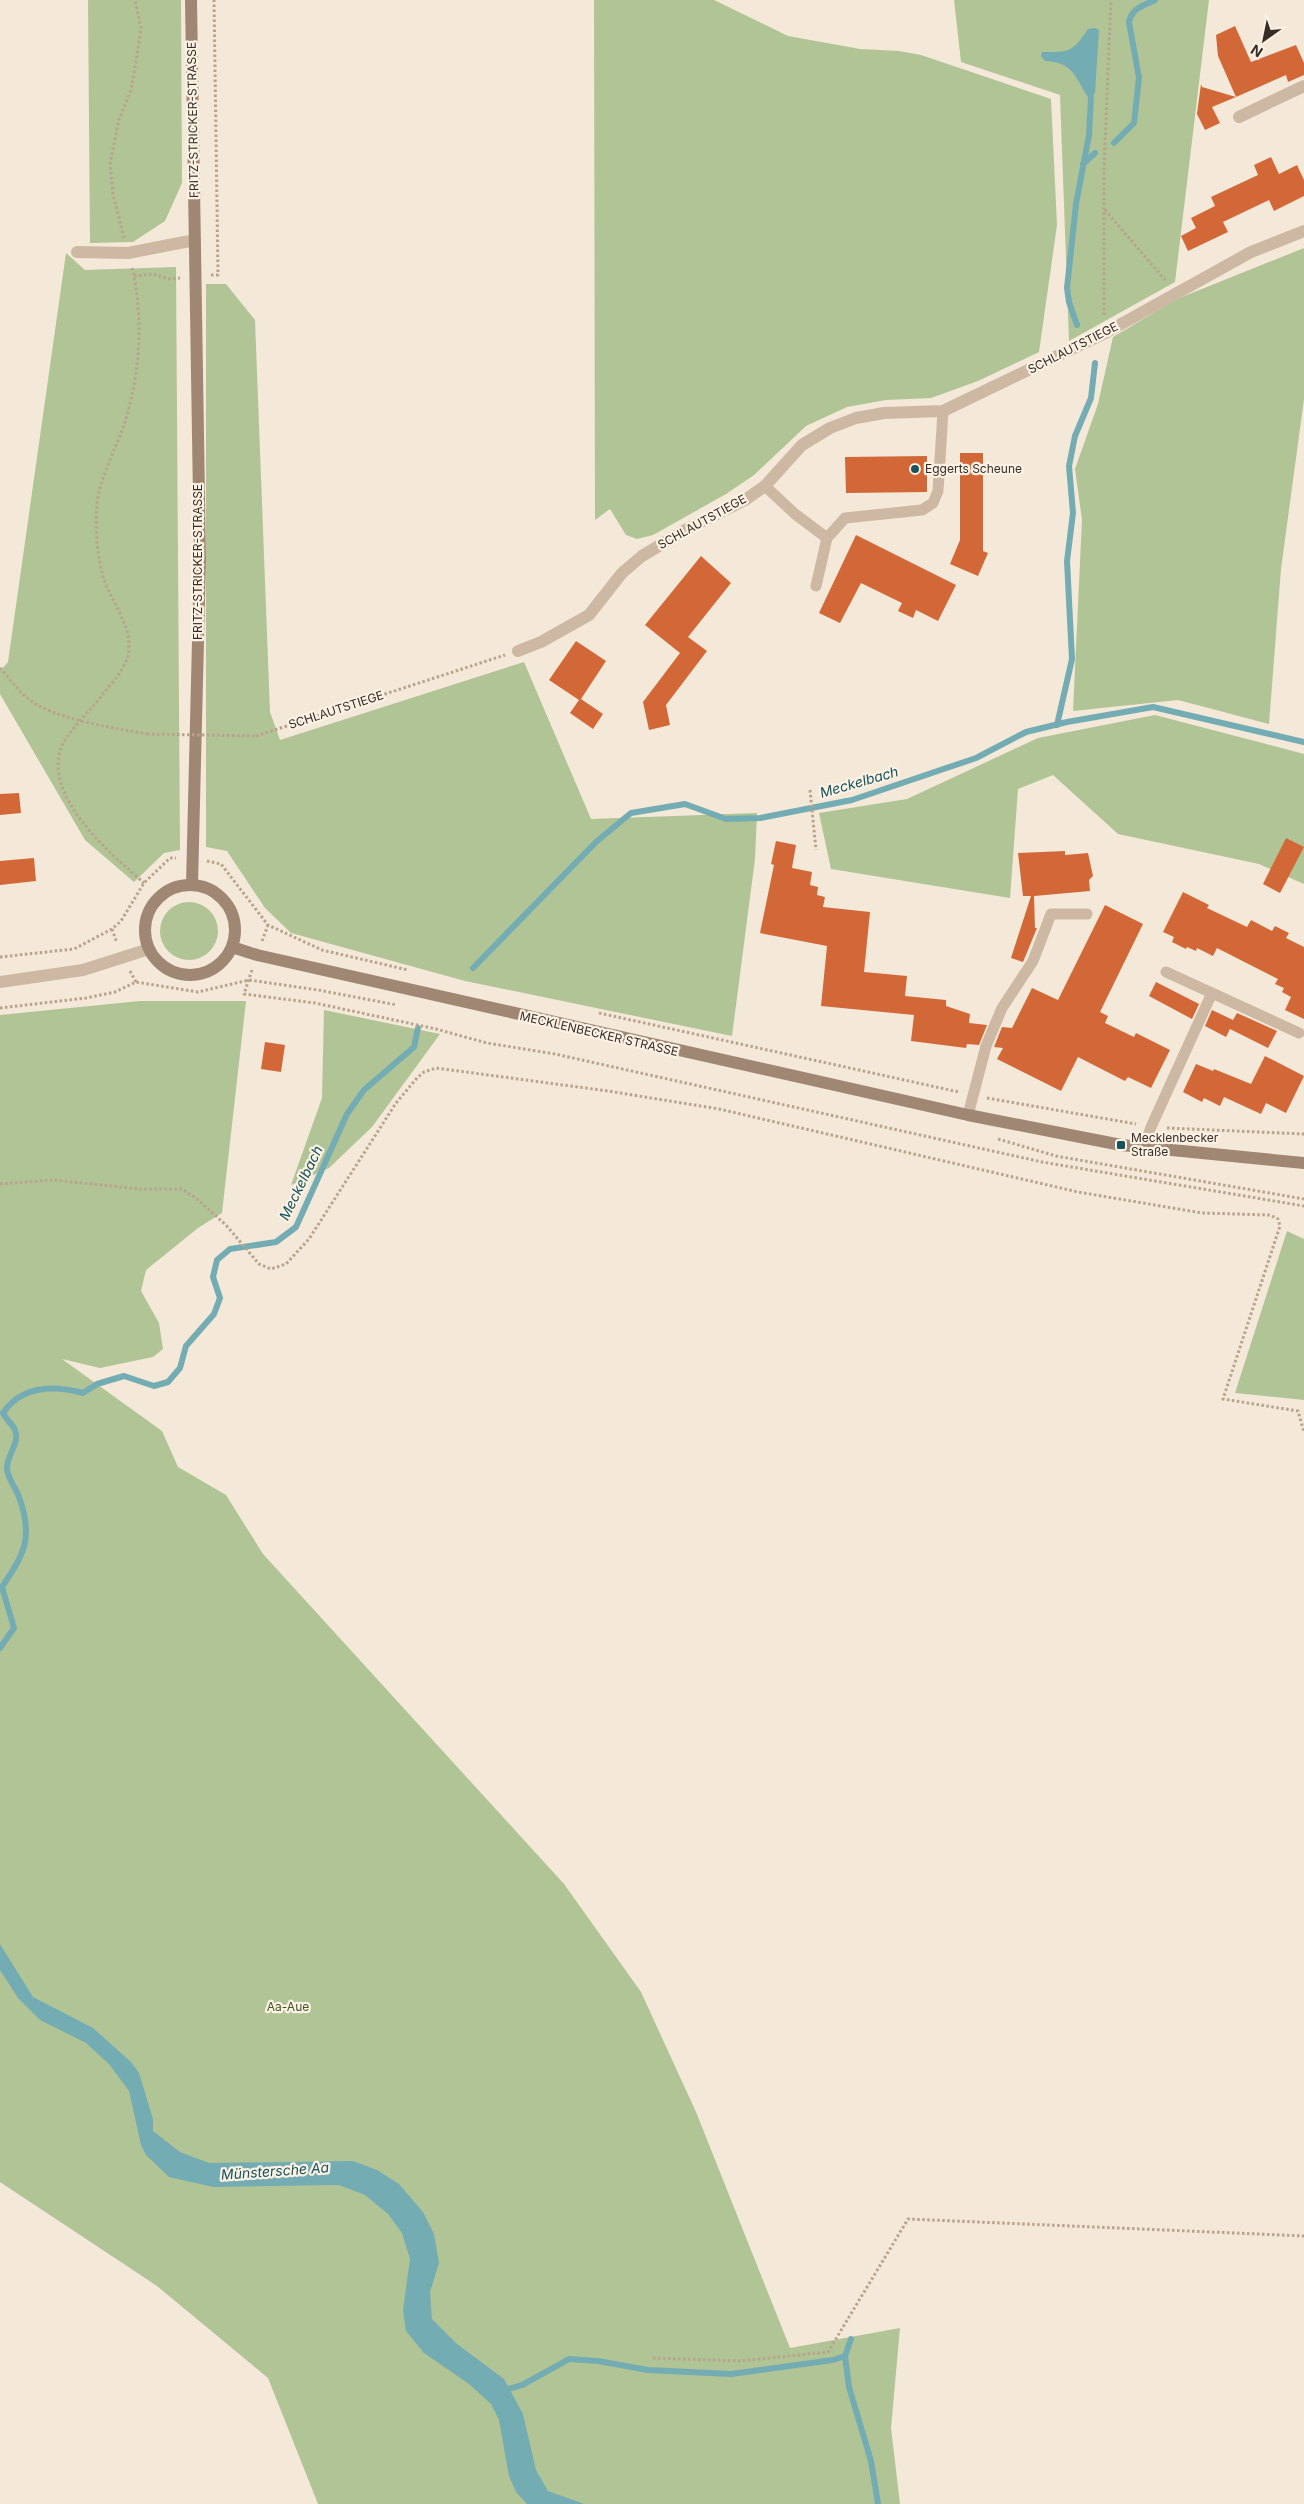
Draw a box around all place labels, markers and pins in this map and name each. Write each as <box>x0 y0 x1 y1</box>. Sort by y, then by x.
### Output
place label: Eggerts Scheune <box>925 461 1022 476</box>
marker: Eggerts Scheune <box>909 463 921 475</box>
place label: Mecklenbecker Straße <box>1131 1130 1219 1159</box>
marker: Mecklenbecker Straße <box>1115 1139 1127 1151</box>

